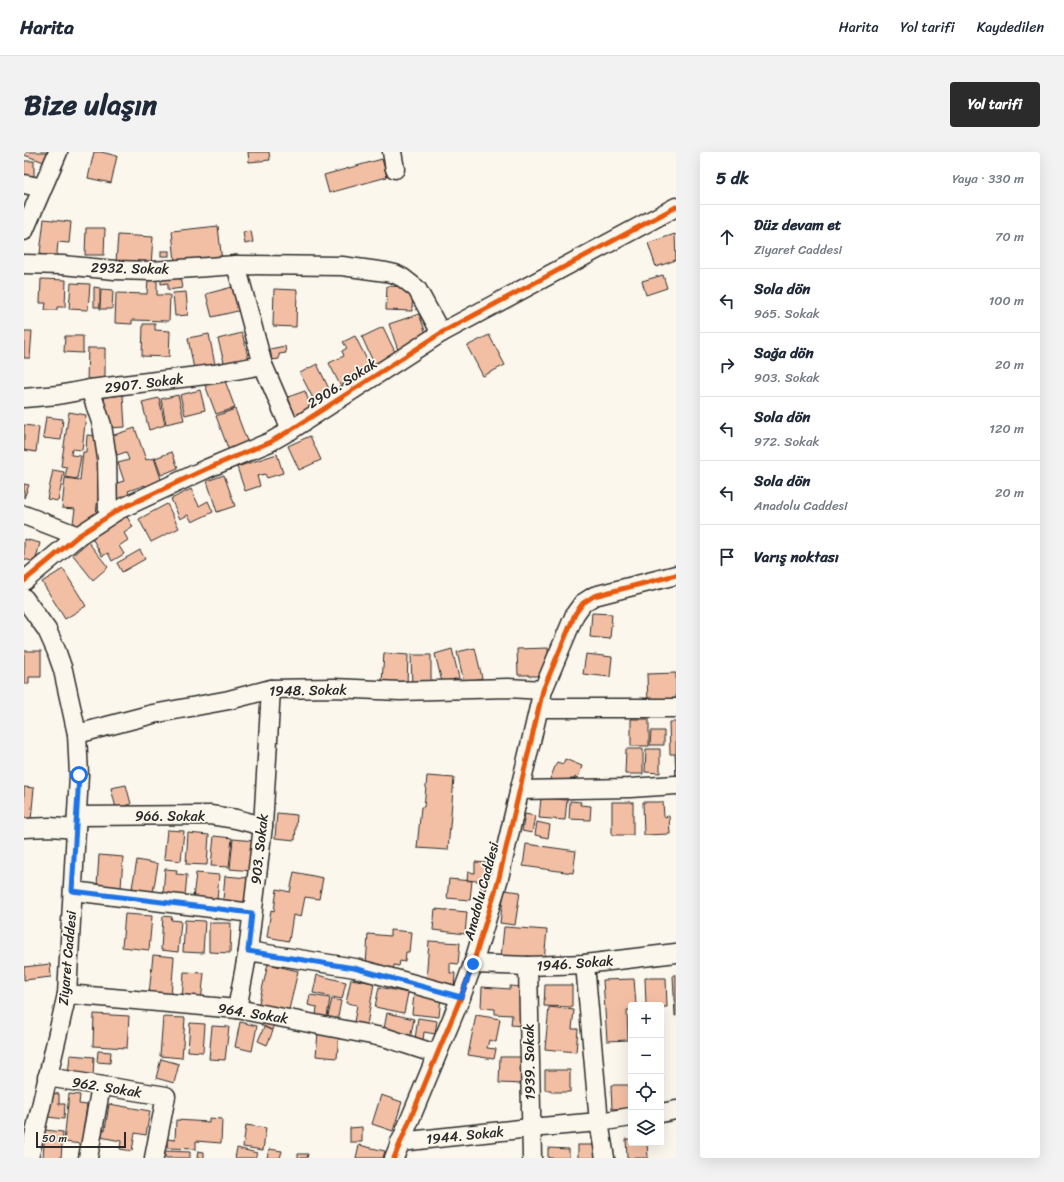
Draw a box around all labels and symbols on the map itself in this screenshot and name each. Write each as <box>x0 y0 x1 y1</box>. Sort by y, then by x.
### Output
street label: 2932. Sokak <box>91 255 170 282</box>
street label: 2906. Sokak <box>302 351 383 415</box>
street label: 2907. Sokak <box>103 366 185 401</box>
street label: 1948. Sokak <box>269 677 348 704</box>
route start <box>70 766 88 784</box>
street label: 966. Sokak <box>135 804 206 829</box>
street label: 903. Sokak <box>243 812 276 886</box>
street label: Anadolu Caddesi <box>456 838 507 944</box>
street label: Ziyaret Caddesi <box>51 909 84 1006</box>
street label: 1946. Sokak <box>536 948 615 979</box>
route end <box>464 955 482 973</box>
street label: 964. Sokak <box>216 996 290 1031</box>
street label: 1939. Sokak <box>516 1023 543 1100</box>
street label: 962. Sokak <box>70 1070 144 1105</box>
street label: 1944. Sokak <box>425 1119 506 1152</box>
scale bar <box>36 1130 126 1149</box>

